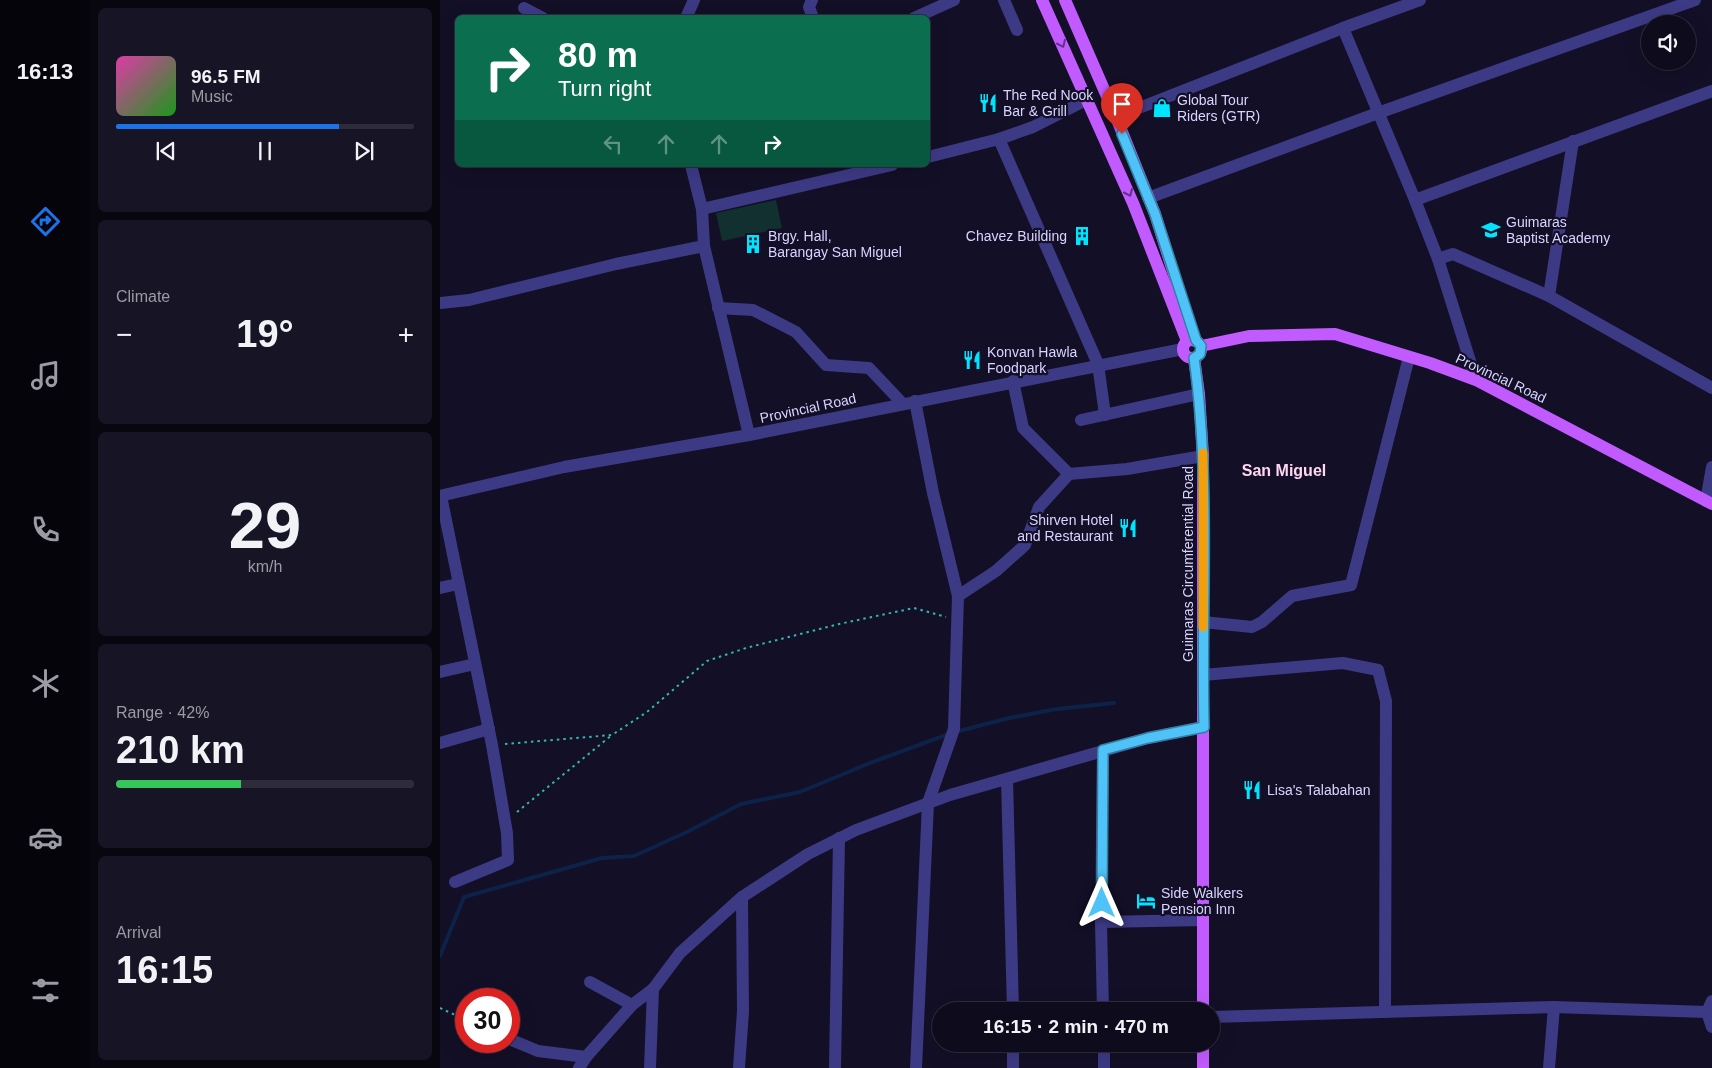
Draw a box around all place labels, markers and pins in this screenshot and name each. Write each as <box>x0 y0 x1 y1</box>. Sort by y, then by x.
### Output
pin <box>1101 83 1143 134</box>
place label: The Red Nook Bar & Grill <box>1003 87 1094 119</box>
restaurant icon: The Red Nook Bar & Grill <box>977 92 999 114</box>
place label: Global Tour Riders (GTR) <box>1177 92 1260 124</box>
shop icon: Global Tour Riders (GTR) <box>1151 97 1173 119</box>
place label: Guimaras Baptist Academy <box>1506 214 1610 246</box>
school or university icon: Guimaras Baptist Academy <box>1480 219 1502 241</box>
building icon: Chavez Building <box>1071 225 1093 247</box>
place label: Brgy. Hall, Barangay San Miguel <box>768 228 902 260</box>
place label: Chavez Building <box>966 228 1067 244</box>
building icon: Brgy. Hall, Barangay San Miguel <box>742 233 764 255</box>
place label: Konvan Hawla Foodpark <box>987 344 1077 376</box>
restaurant icon: Konvan Hawla Foodpark <box>961 349 983 371</box>
place label: Shirven Hotel and Restaurant <box>1017 512 1113 544</box>
restaurant icon: Shirven Hotel and Restaurant <box>1117 517 1139 539</box>
restaurant icon: Lisa's Talabahan <box>1241 779 1263 801</box>
place label: Lisa's Talabahan <box>1267 782 1371 798</box>
place label: Side Walkers Pension Inn <box>1161 885 1243 917</box>
hotel icon: Side Walkers Pension Inn <box>1135 890 1157 912</box>

